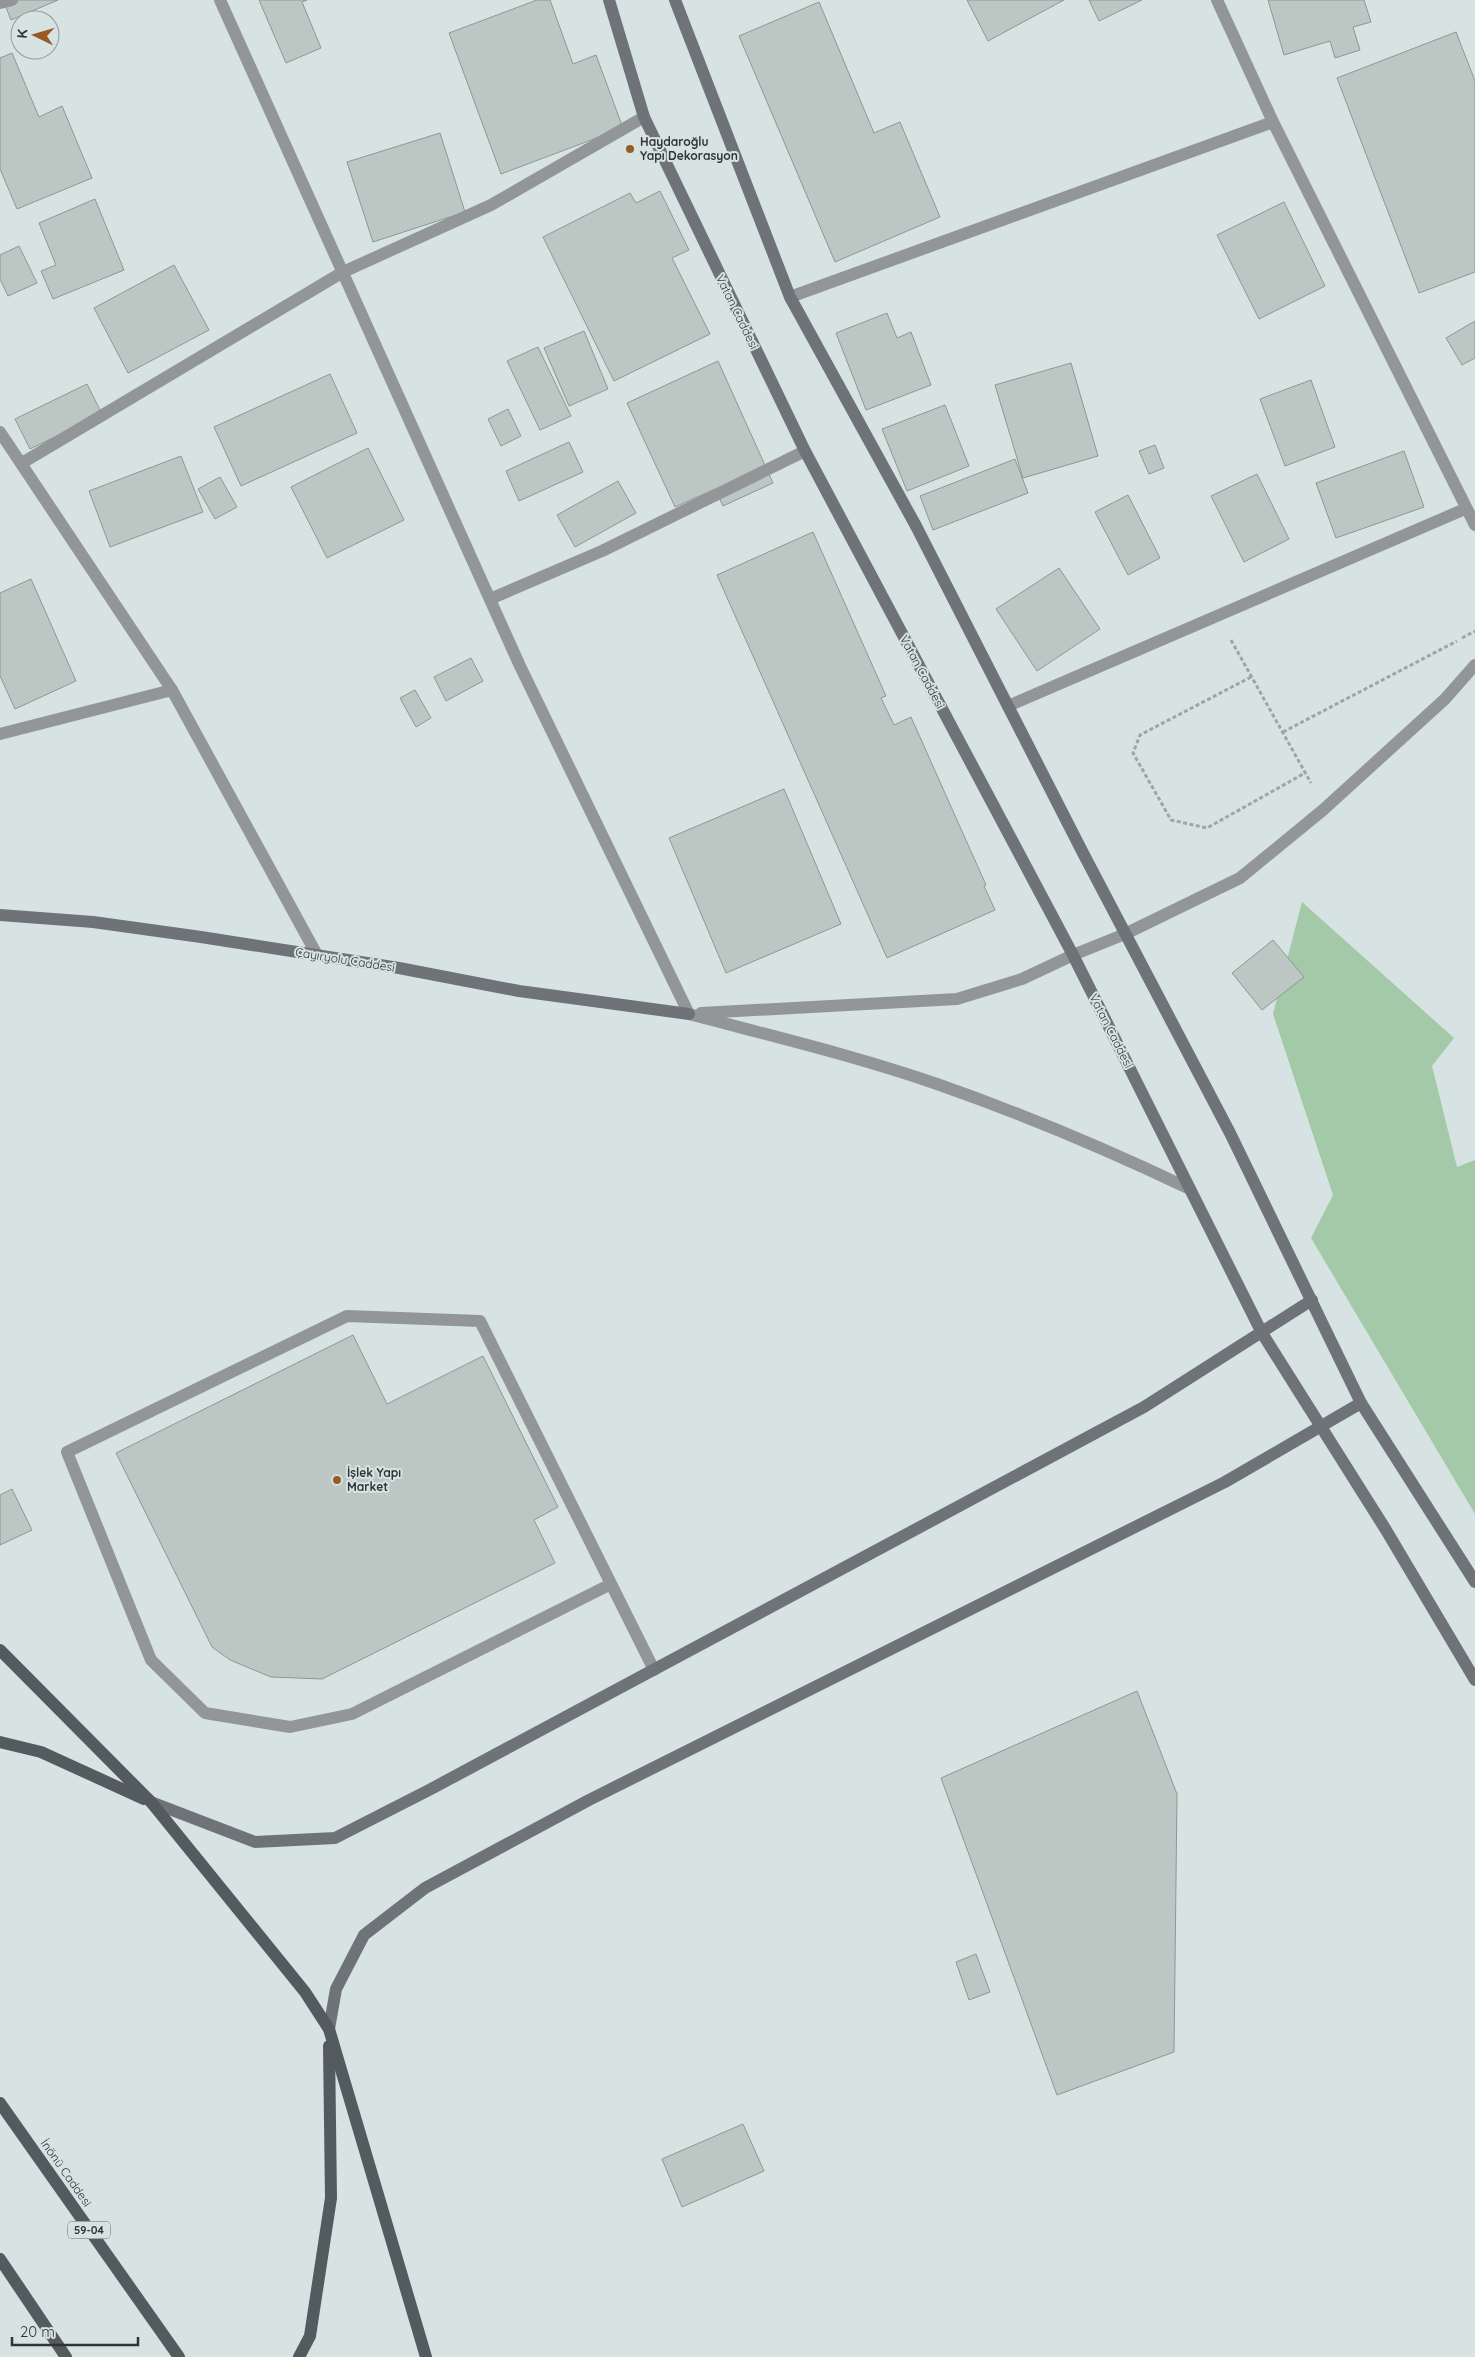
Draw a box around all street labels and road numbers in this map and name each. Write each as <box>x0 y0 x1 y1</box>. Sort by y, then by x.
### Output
street label: Vatan Caddesi <box>713 272 762 352</box>
street label: Vatan Caddesi <box>897 632 948 711</box>
street label: Çayıryolu Caddesi <box>294 944 396 975</box>
street label: Vatan Caddesi <box>1086 991 1137 1070</box>
street label: İnönü Caddesi <box>38 2136 95 2209</box>
road number: 59-04 <box>68 2222 110 2238</box>

